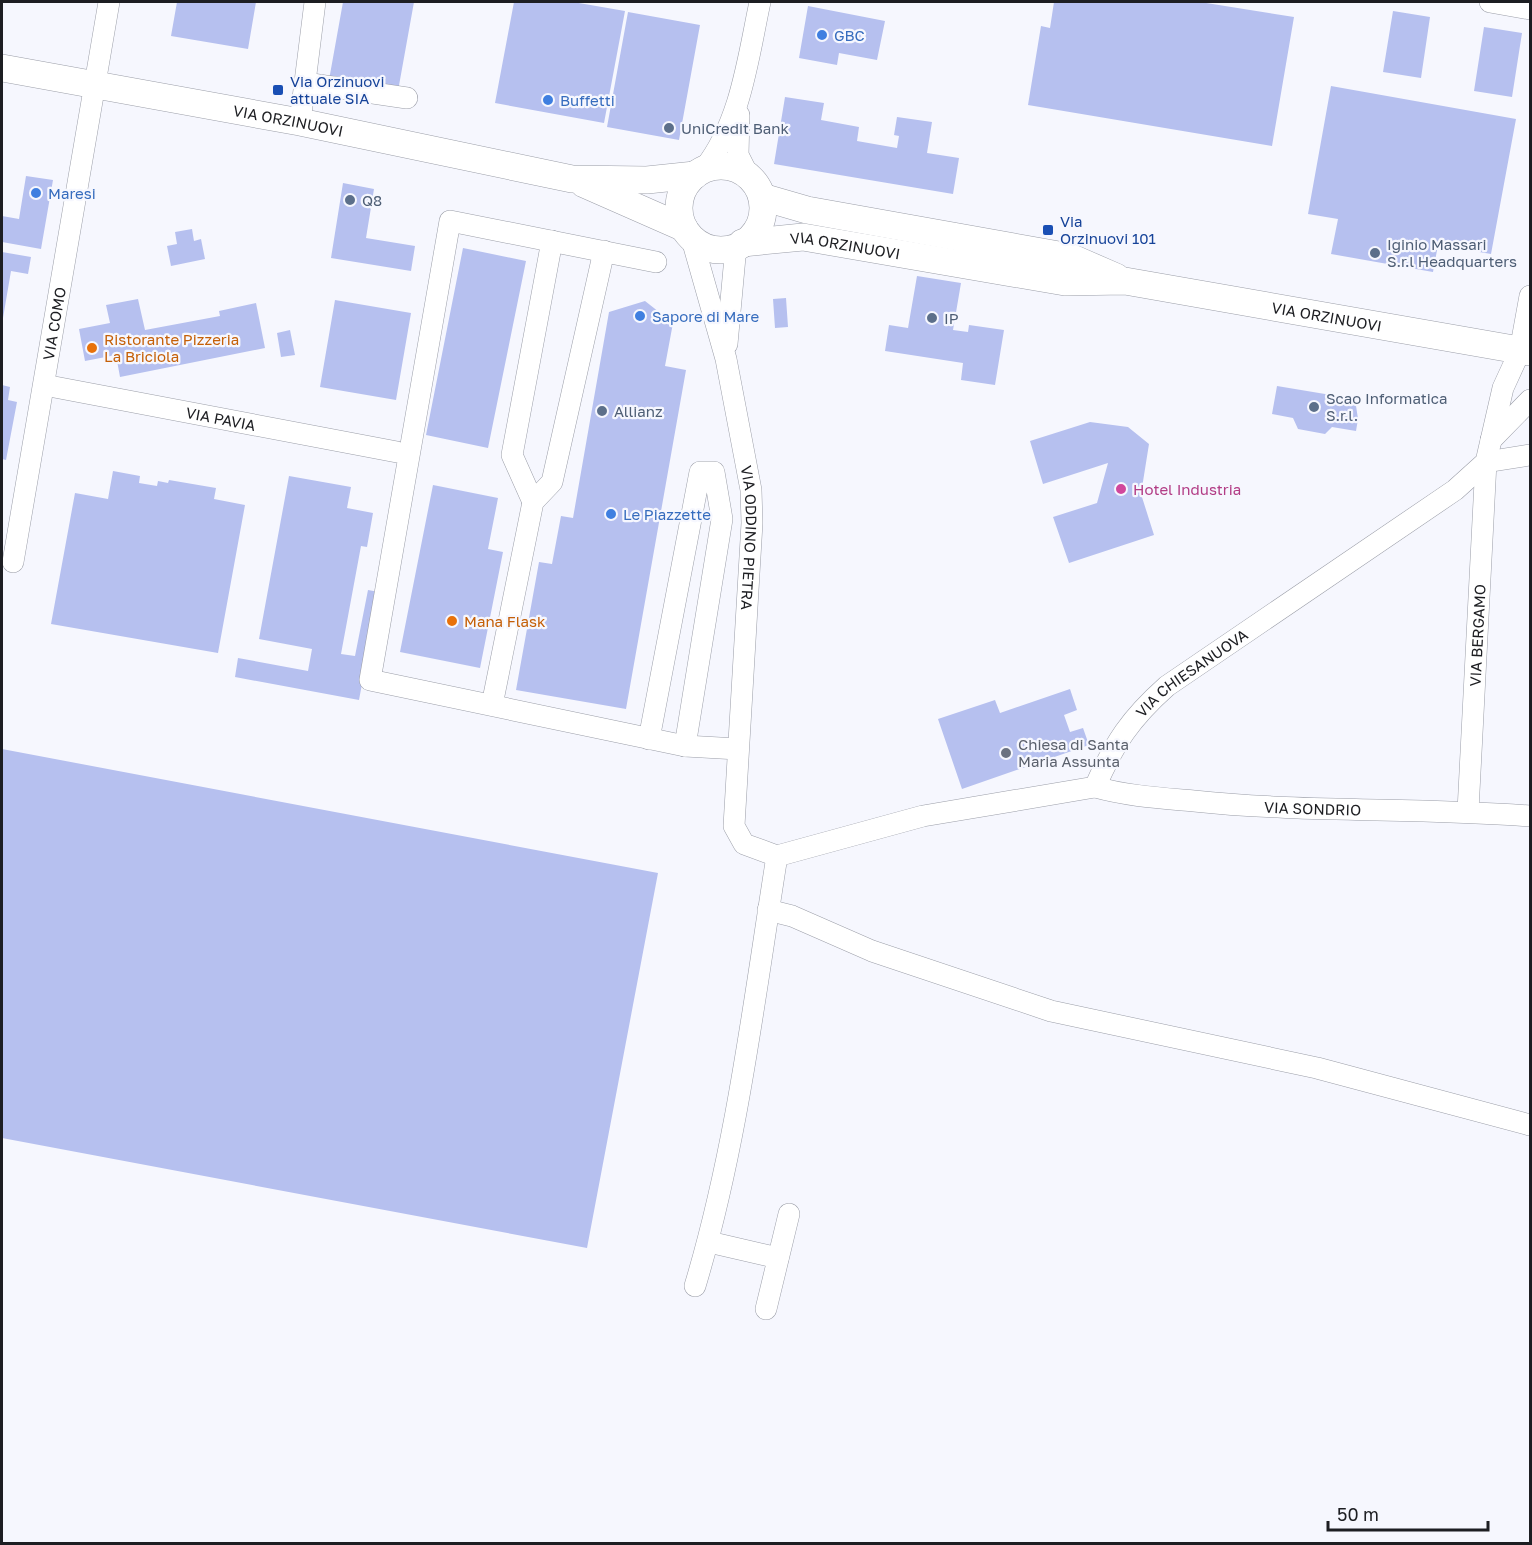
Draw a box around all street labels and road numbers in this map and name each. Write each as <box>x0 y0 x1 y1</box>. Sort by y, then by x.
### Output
street label: VIA ORZINUOVI <box>232 101 345 140</box>
street label: VIA ORZINUOVI <box>789 228 902 263</box>
street label: VIA COMO <box>39 286 69 361</box>
street label: VIA ORZINUOVI <box>1270 298 1383 335</box>
street label: VIA PAVIA <box>184 403 257 434</box>
street label: VIA ODDINO PIETRA <box>738 464 761 611</box>
street label: VIA BERGAMO <box>1465 584 1489 687</box>
street label: VIA CHIESANUOVA <box>1132 625 1251 720</box>
street label: VIA SONDRIO <box>1264 797 1361 819</box>

